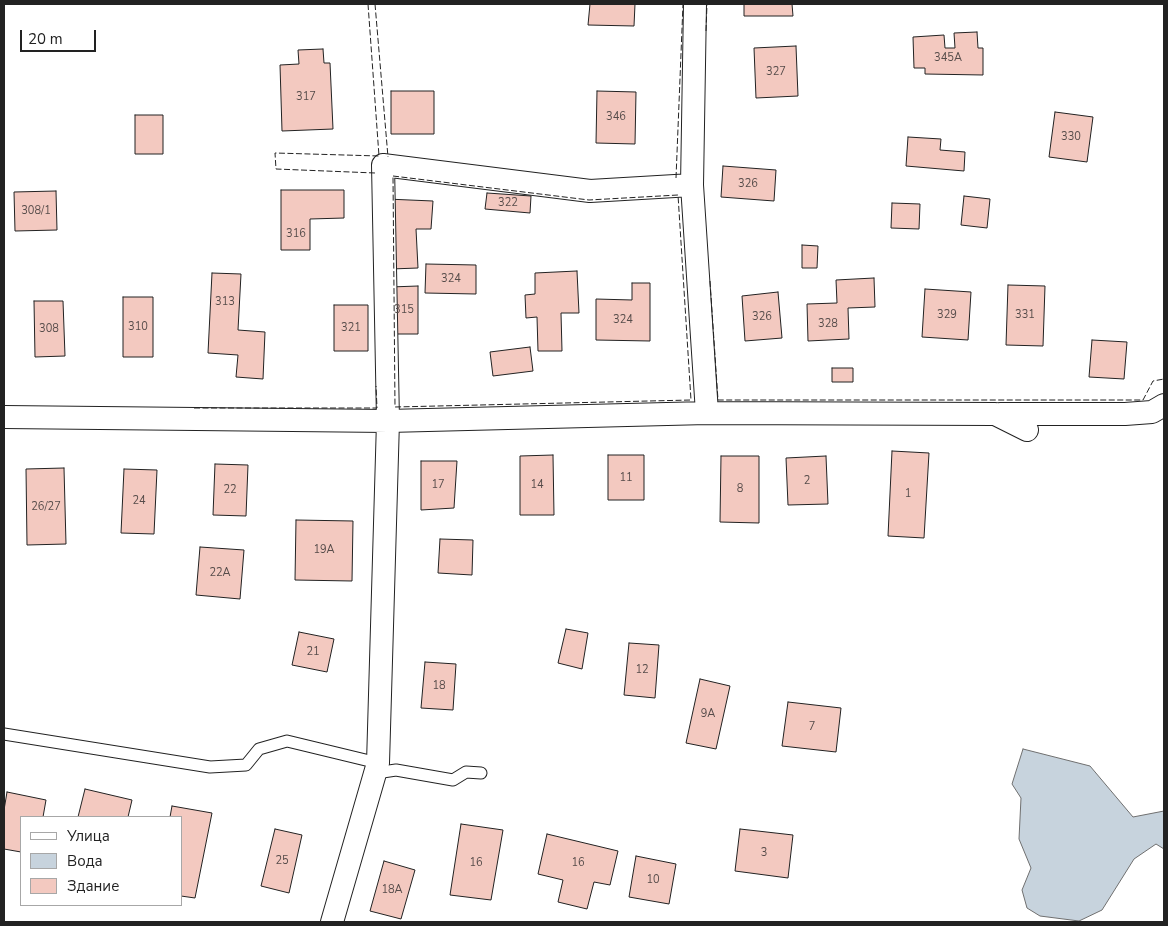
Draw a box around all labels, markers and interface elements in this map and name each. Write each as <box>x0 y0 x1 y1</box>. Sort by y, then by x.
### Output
scale bar <box>22 20 99 52</box>
text: 20 m <box>28 29 63 49</box>
house number: 345А <box>934 51 962 65</box>
house number: 327 <box>766 65 786 79</box>
house number: 317 <box>296 90 316 104</box>
house number: 346 <box>606 110 626 124</box>
house number: 330 <box>1061 130 1081 144</box>
house number: 326 <box>738 177 758 191</box>
house number: 322 <box>498 196 518 210</box>
house number: 308/1 <box>21 204 51 218</box>
house number: 316 <box>286 227 306 241</box>
house number: 324 <box>441 272 461 286</box>
house number: 313 <box>215 295 235 309</box>
house number: 315 <box>394 303 414 317</box>
house number: 329 <box>937 308 957 322</box>
house number: 331 <box>1015 308 1035 322</box>
house number: 326 <box>752 310 772 324</box>
house number: 324 <box>613 313 633 327</box>
house number: 328 <box>818 317 838 331</box>
house number: 310 <box>128 320 148 334</box>
house number: 321 <box>341 321 361 335</box>
house number: 308 <box>39 322 59 336</box>
house number: 11 <box>619 471 633 485</box>
house number: 2 <box>804 474 810 488</box>
house number: 17 <box>431 478 445 492</box>
house number: 14 <box>530 478 544 492</box>
house number: 8 <box>737 482 743 496</box>
house number: 22 <box>223 483 237 497</box>
house number: 1 <box>905 487 911 501</box>
house number: 24 <box>132 494 146 508</box>
house number: 26/27 <box>31 500 61 514</box>
house number: 19А <box>313 543 335 557</box>
house number: 22А <box>209 566 231 580</box>
house number: 21 <box>306 645 320 659</box>
house number: 12 <box>635 663 649 677</box>
house number: 18 <box>432 679 446 693</box>
house number: 9А <box>701 707 715 721</box>
house number: 7 <box>809 720 815 734</box>
legend <box>20 816 182 906</box>
text: Улица <box>67 826 110 846</box>
house number: 3 <box>761 846 767 860</box>
text: Вода <box>67 851 103 871</box>
house number: 25 <box>275 854 289 868</box>
house number: 16 <box>469 856 483 870</box>
house number: 16 <box>571 856 585 870</box>
house number: 10 <box>646 873 660 887</box>
text: Здание <box>67 876 119 896</box>
house number: 18А <box>381 883 403 897</box>

